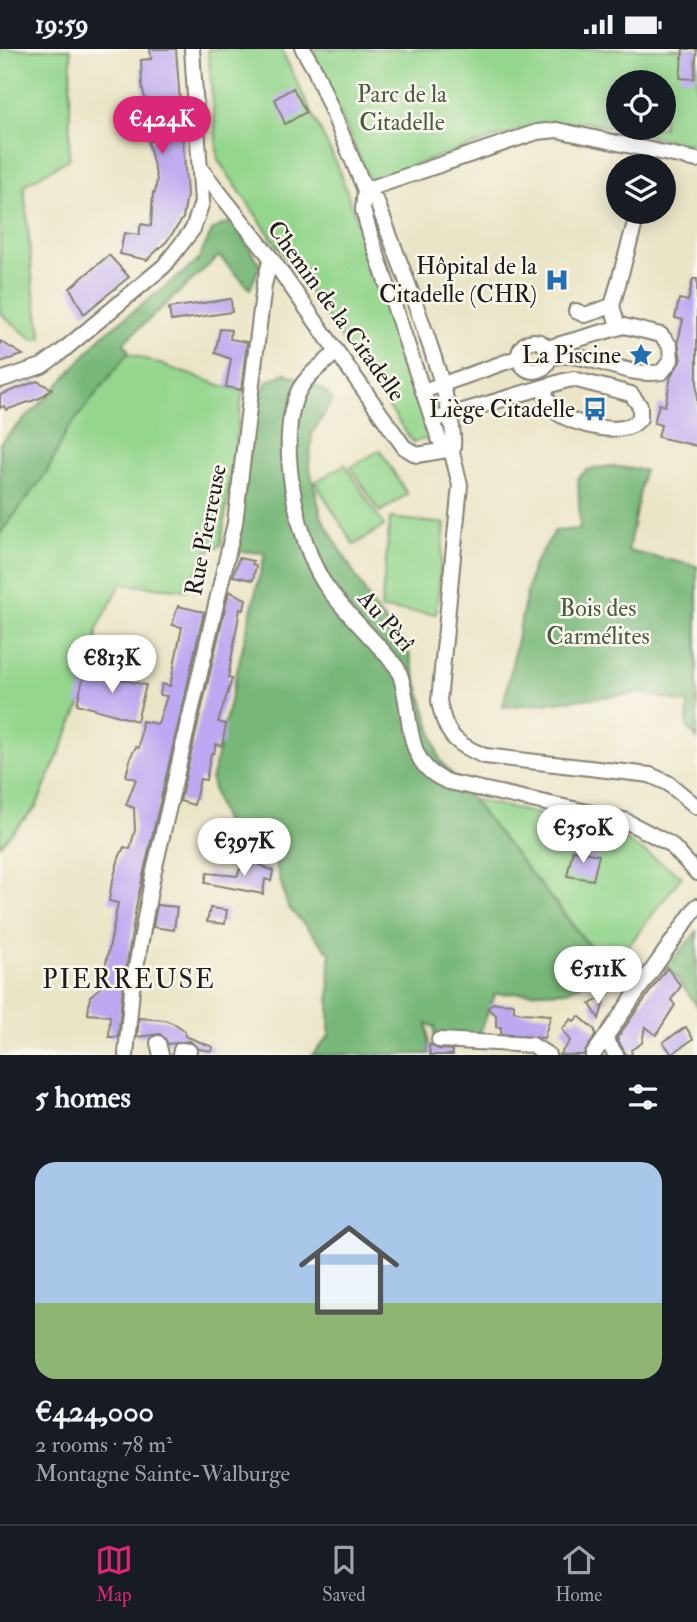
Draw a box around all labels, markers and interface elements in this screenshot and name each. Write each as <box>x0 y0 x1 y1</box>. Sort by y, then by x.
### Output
text: 19:59 <box>35 9 89 41</box>
map controls <box>606 70 676 224</box>
button: locate <box>606 70 676 140</box>
park label: Parc de la Citadelle <box>357 79 448 138</box>
pin: €424K <box>113 97 211 156</box>
text: €424K <box>129 104 195 133</box>
button: layers <box>606 154 676 224</box>
street label: Chemin de la Citadelle <box>260 215 412 407</box>
place label: Hôpital de la Citadelle (CHR) <box>379 251 538 310</box>
hospital icon: Hôpital de la Citadelle (CHR) <box>543 266 571 294</box>
place label: La Piscine <box>522 340 621 371</box>
place icon: La Piscine <box>627 341 655 369</box>
place label: Liège Citadelle <box>429 394 575 425</box>
bus stop icon: Liège Citadelle <box>581 395 609 423</box>
street label: Rue Pierreuse <box>178 462 234 598</box>
street label: Au Pèrî <box>350 583 421 658</box>
park label: Bois des Carmélites <box>546 593 650 652</box>
pin: €813K <box>63 635 161 695</box>
text: €813K <box>83 643 141 672</box>
pin: €350K <box>534 805 632 865</box>
text: €350K <box>553 813 613 842</box>
pin: €397K <box>195 819 293 878</box>
text: €397K <box>214 826 274 855</box>
pin: €511K <box>549 947 647 1006</box>
text: €511K <box>570 954 626 983</box>
district label: PIERREUSE <box>42 964 216 996</box>
icon: filters <box>624 1078 662 1116</box>
text: 5 homes <box>35 1079 131 1116</box>
icon: home <box>286 1207 412 1333</box>
text: €424,000 <box>35 1393 154 1430</box>
text: 2 rooms · 78 m² <box>35 1430 173 1459</box>
text: Montagne Sainte-Walburge <box>35 1459 290 1488</box>
tab: Map <box>95 1541 133 1607</box>
tab: Saved <box>322 1541 366 1607</box>
tab: Home <box>555 1541 602 1607</box>

